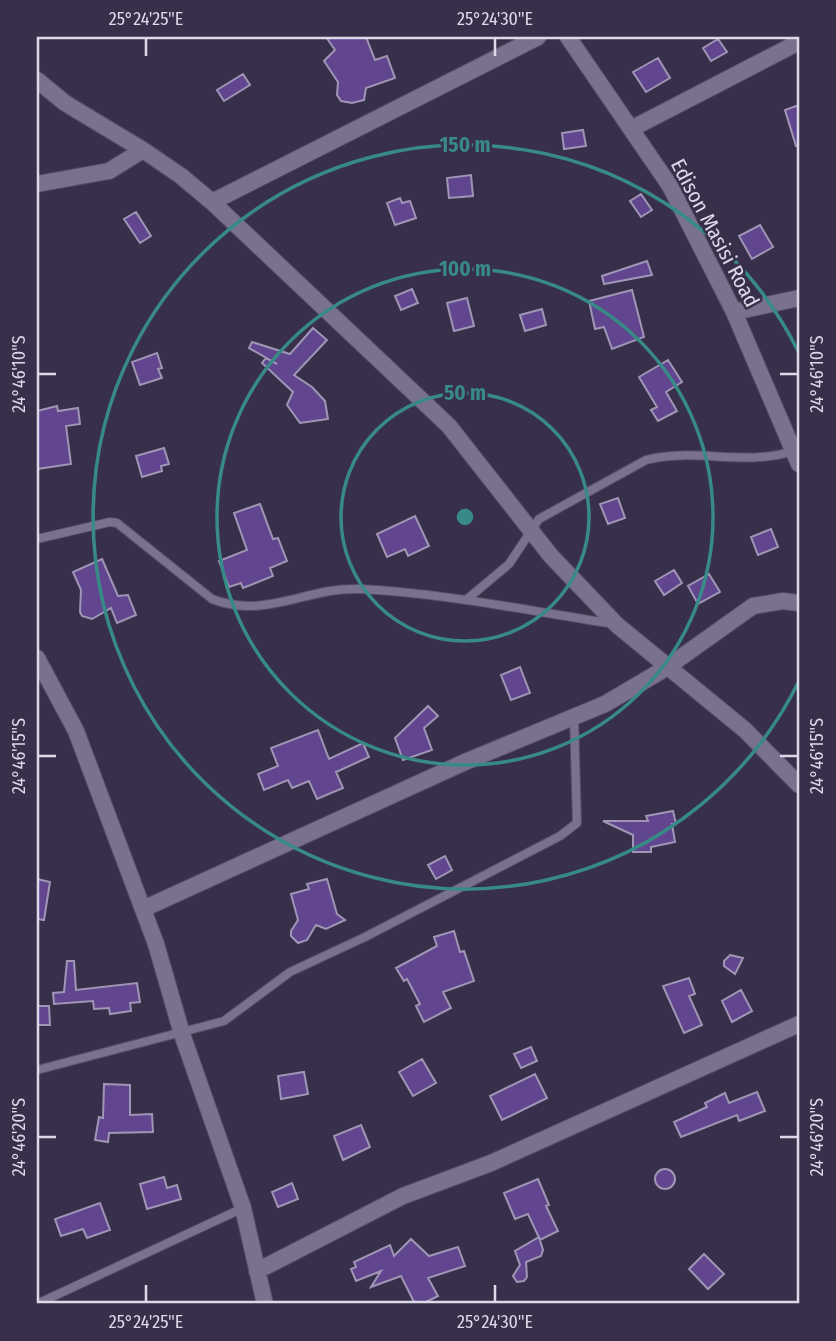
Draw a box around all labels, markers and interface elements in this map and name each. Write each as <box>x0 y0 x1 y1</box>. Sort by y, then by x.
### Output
text: 25°24'25"E <box>109 8 183 30</box>
text: 25°24'30"E <box>457 8 533 30</box>
text: 150 m <box>439 132 491 158</box>
street label: Edison Masisi Road <box>665 154 765 312</box>
text: 100 m <box>439 256 491 282</box>
text: 24°46'10"S <box>8 335 30 413</box>
text: 24°46'10"S <box>806 335 828 413</box>
text: 50 m <box>444 380 486 406</box>
centre of rings <box>453 505 477 529</box>
text: 24°46'15"S <box>8 718 30 794</box>
text: 24°46'15"S <box>806 718 828 794</box>
text: 24°46'20"S <box>8 1098 30 1176</box>
text: 24°46'20"S <box>806 1098 828 1176</box>
text: 25°24'25"E <box>109 1311 183 1333</box>
text: 25°24'30"E <box>457 1311 533 1333</box>

